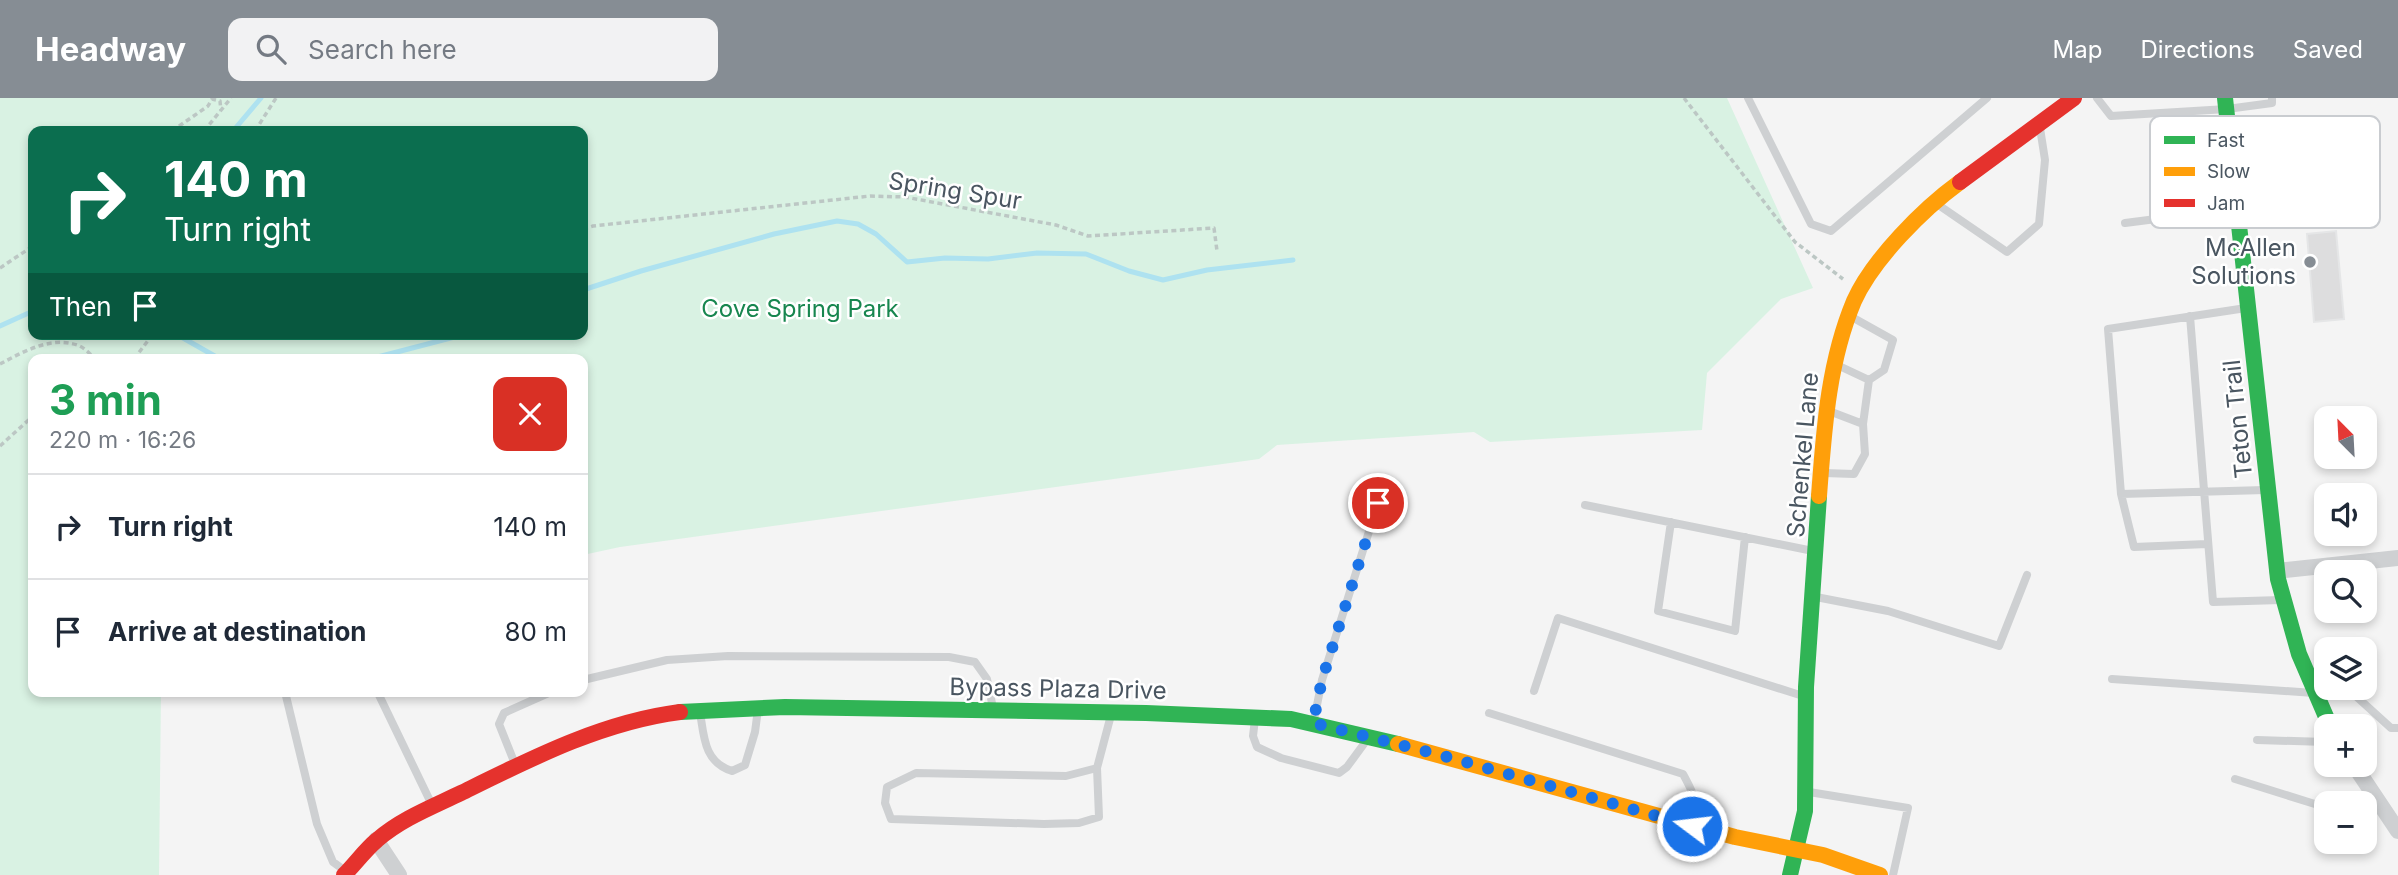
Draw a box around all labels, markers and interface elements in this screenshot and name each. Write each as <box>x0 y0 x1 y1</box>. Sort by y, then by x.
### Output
search box <box>228 18 718 81</box>
text: Headway <box>35 29 186 69</box>
icon: search <box>252 30 290 68</box>
text: Search here <box>308 34 457 65</box>
text: Map <box>2053 35 2102 64</box>
text: Directions <box>2140 35 2255 64</box>
text: Saved <box>2293 35 2363 64</box>
legend <box>2150 116 2380 228</box>
text: Fast <box>2207 129 2245 152</box>
text: 140 m <box>164 150 308 209</box>
icon: right <box>49 154 140 245</box>
text: Slow <box>2207 160 2250 183</box>
street label: Spring Spur <box>886 166 1024 215</box>
text: Jam <box>2207 192 2245 215</box>
text: Turn right <box>164 210 311 249</box>
place label: McAllen Solutions <box>2191 233 2296 290</box>
marker: McAllen Solutions <box>2302 254 2318 270</box>
icon: arrive <box>126 287 164 325</box>
text: Then <box>49 291 112 322</box>
park label: Cove Spring Park <box>701 294 899 323</box>
street label: Teton Trail <box>2217 358 2258 480</box>
street label: Schenkel Lane <box>1781 371 1824 539</box>
text: 3 min <box>49 374 162 425</box>
button: close <box>493 377 567 451</box>
north arrow <box>2314 406 2376 469</box>
map controls <box>2314 406 2377 854</box>
text: 220 m · 16:26 <box>49 426 196 454</box>
pin <box>1348 473 1408 533</box>
button: sound <box>2314 483 2377 546</box>
icon: arrive <box>1359 484 1397 522</box>
icon: right <box>49 508 87 546</box>
text: Turn right <box>108 511 233 542</box>
text: 140 m <box>493 511 567 542</box>
button: search <box>2314 560 2377 623</box>
icon: arrive <box>49 613 87 651</box>
text: Arrive at destination <box>108 616 367 647</box>
text: 80 m <box>504 616 567 647</box>
button: layers <box>2314 637 2377 700</box>
street label: Bypass Plaza Drive <box>949 672 1167 705</box>
button: + <box>2314 714 2377 777</box>
position arrow <box>1655 789 1729 863</box>
button: − <box>2314 791 2377 854</box>

